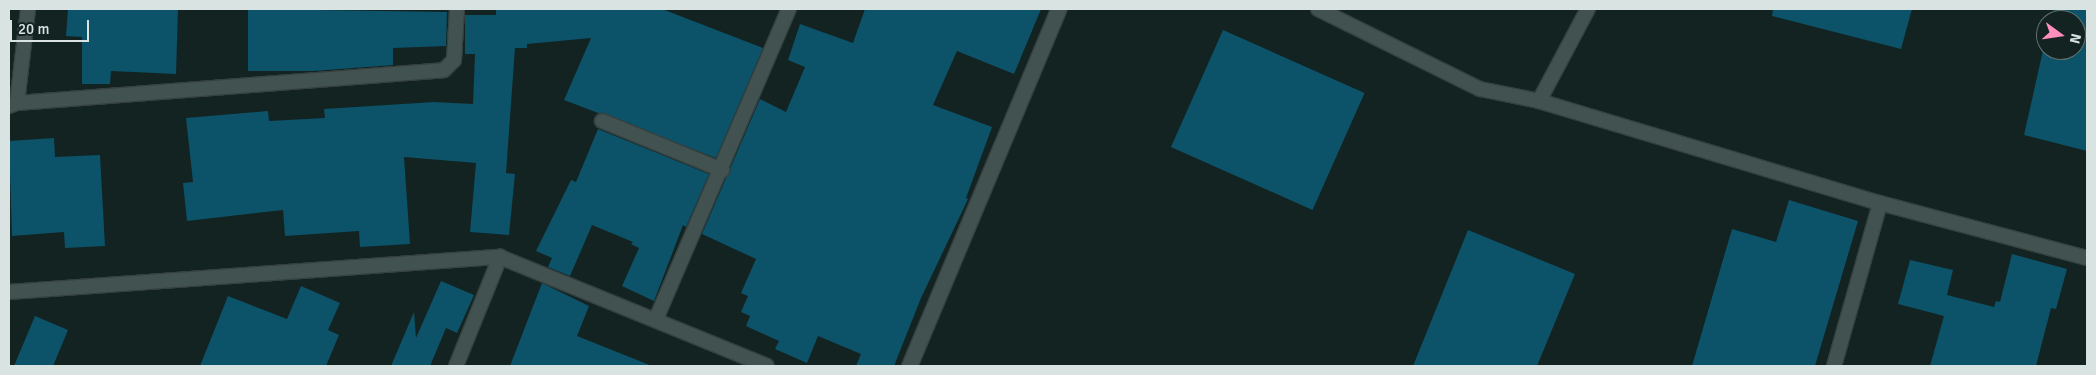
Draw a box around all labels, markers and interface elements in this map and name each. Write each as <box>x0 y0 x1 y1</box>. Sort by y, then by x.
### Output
scale bar <box>12 10 91 42</box>
north arrow <box>2036 10 2086 60</box>
text: 20 m <box>18 20 49 38</box>
text: N <box>2066 32 2084 45</box>

